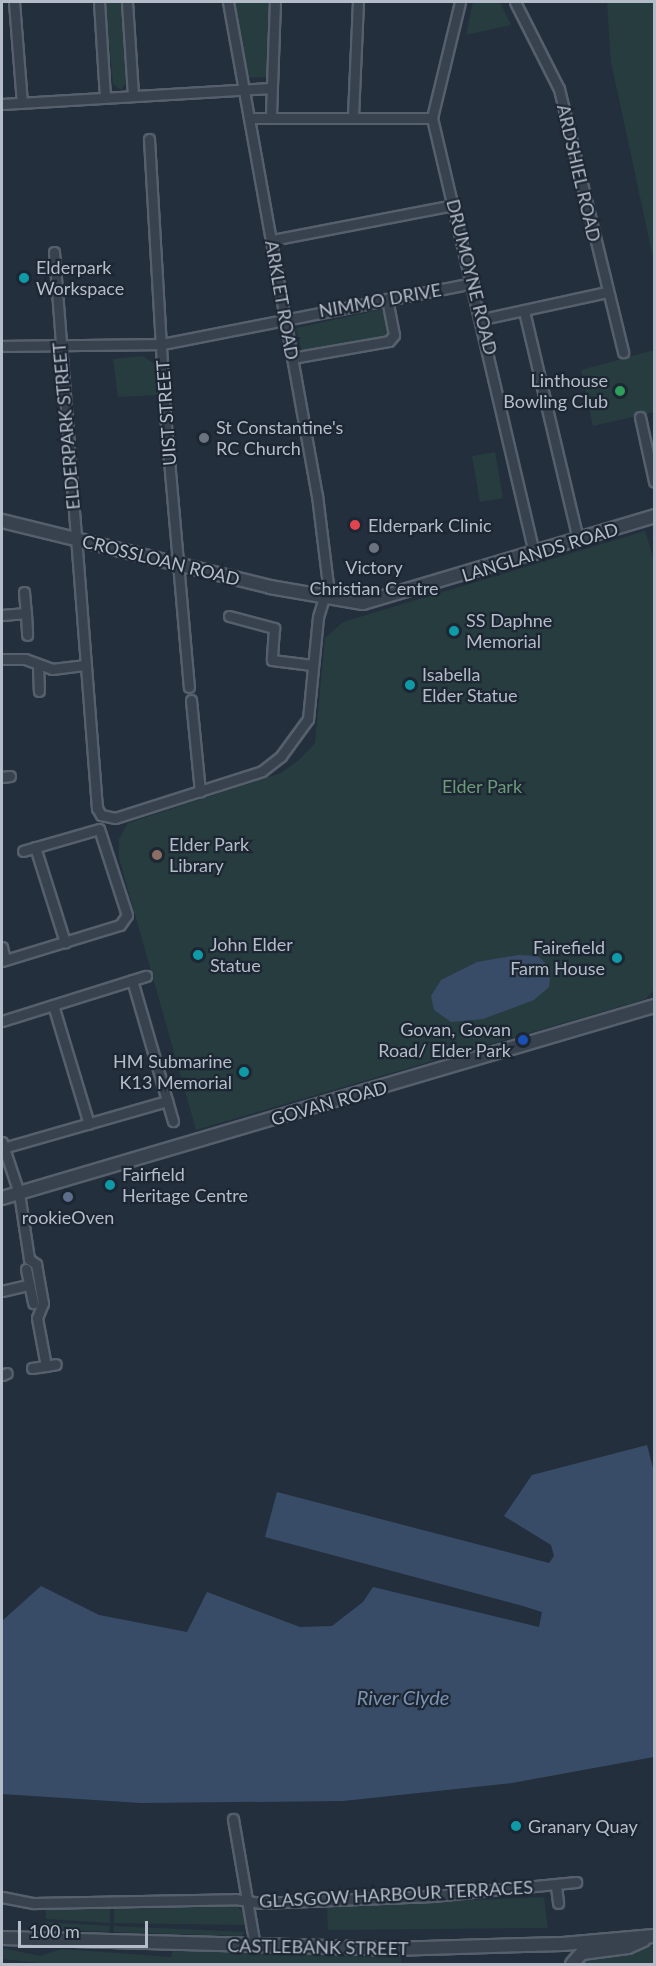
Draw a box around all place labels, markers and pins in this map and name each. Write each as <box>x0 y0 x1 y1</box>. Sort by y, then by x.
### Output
place label: Elderpark Workspace <box>36 257 124 300</box>
marker: Elderpark Workspace <box>17 271 31 285</box>
place label: Linthouse Bowling Club <box>503 370 608 412</box>
marker: Linthouse Bowling Club <box>613 384 627 398</box>
place label: St Constantine's RC Church <box>216 417 343 460</box>
marker: St Constantine's RC Church <box>197 431 211 445</box>
place label: Elderpark Clinic <box>368 514 492 536</box>
marker: Elderpark Clinic <box>346 516 364 534</box>
marker: Victory Christian Centre <box>367 541 381 555</box>
place label: Victory Christian Centre <box>310 557 438 600</box>
place label: SS Daphne Memorial <box>466 610 552 652</box>
marker: SS Daphne Memorial <box>447 624 461 638</box>
place label: Isabella Elder Statue <box>422 664 518 706</box>
marker: Isabella Elder Statue <box>403 678 417 692</box>
place label: Elder Park Library <box>169 834 249 876</box>
marker: Elder Park Library <box>150 848 164 862</box>
place label: John Elder Statue <box>210 934 293 976</box>
place label: Fairefield Farm House <box>510 937 605 980</box>
marker: John Elder Statue <box>191 948 205 962</box>
marker: Fairefield Farm House <box>610 951 624 965</box>
place label: Govan, Govan Road/ Elder Park <box>378 1019 511 1062</box>
marker: Govan, Govan Road/ Elder Park <box>516 1033 530 1047</box>
place label: HM Submarine K13 Memorial <box>113 1051 232 1094</box>
marker: HM Submarine K13 Memorial <box>237 1065 251 1079</box>
place label: Fairfield Heritage Centre <box>122 1164 248 1206</box>
marker: Fairfield Heritage Centre <box>103 1178 117 1192</box>
marker: rookieOven <box>61 1190 75 1204</box>
place label: rookieOven <box>22 1206 114 1228</box>
place label: Granary Quay <box>528 1815 638 1837</box>
marker: Granary Quay <box>509 1819 523 1833</box>

